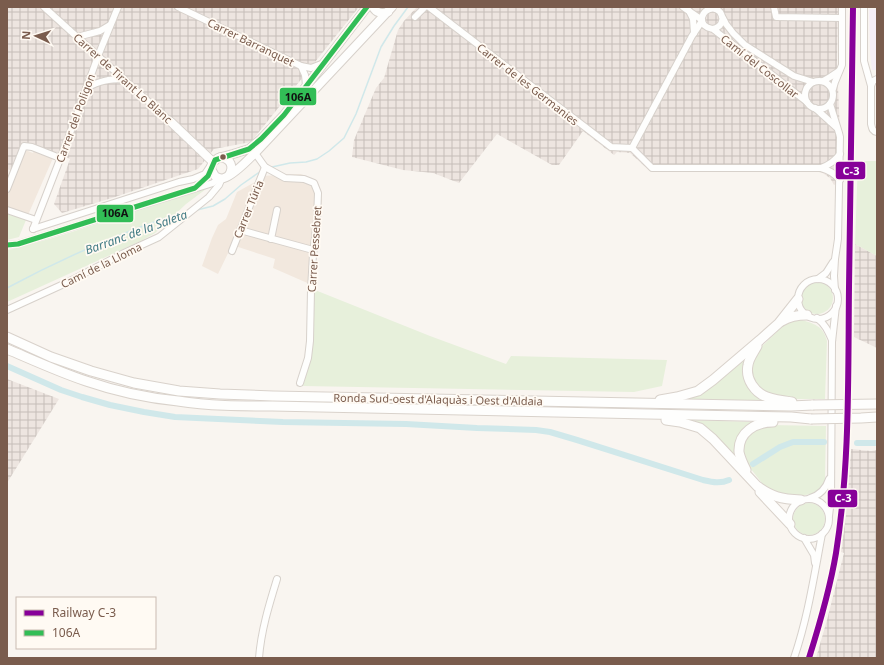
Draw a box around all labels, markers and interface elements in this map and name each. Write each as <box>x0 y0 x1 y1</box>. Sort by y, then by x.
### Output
street label: Carrer Barranquet <box>205 15 297 69</box>
north arrow <box>16 16 56 56</box>
text: N <box>18 30 33 40</box>
street label: Carrer de Tirant Lo Blanc <box>70 30 176 126</box>
street label: Camí del Coscollar <box>718 31 802 101</box>
street label: Carrer de les Germanies <box>474 40 582 128</box>
street label: Carrer del Poligon <box>52 72 98 164</box>
line badge: 106A <box>279 87 317 106</box>
text: 106A <box>285 89 312 104</box>
unlabelled marker <box>218 152 228 162</box>
line badge: C-3 <box>835 161 866 180</box>
text: C-3 <box>843 163 859 178</box>
street label: Carrer Túria <box>230 178 266 240</box>
line badge: 106A <box>96 204 134 223</box>
text: 106A <box>102 205 129 220</box>
street label: Carrer Pessebret <box>304 205 324 293</box>
water label: Barranc de la Saleta <box>83 206 190 258</box>
street label: Camí de la Lloma <box>58 239 144 291</box>
street label: Ronda Sud-oest d'Alaquàs i Oest d'Aldaia <box>333 390 543 408</box>
line badge: C-3 <box>827 489 858 508</box>
text: C-3 <box>835 490 851 505</box>
legend <box>16 597 156 649</box>
text: Railway C-3 <box>52 604 116 621</box>
text: 106A <box>52 624 81 641</box>

